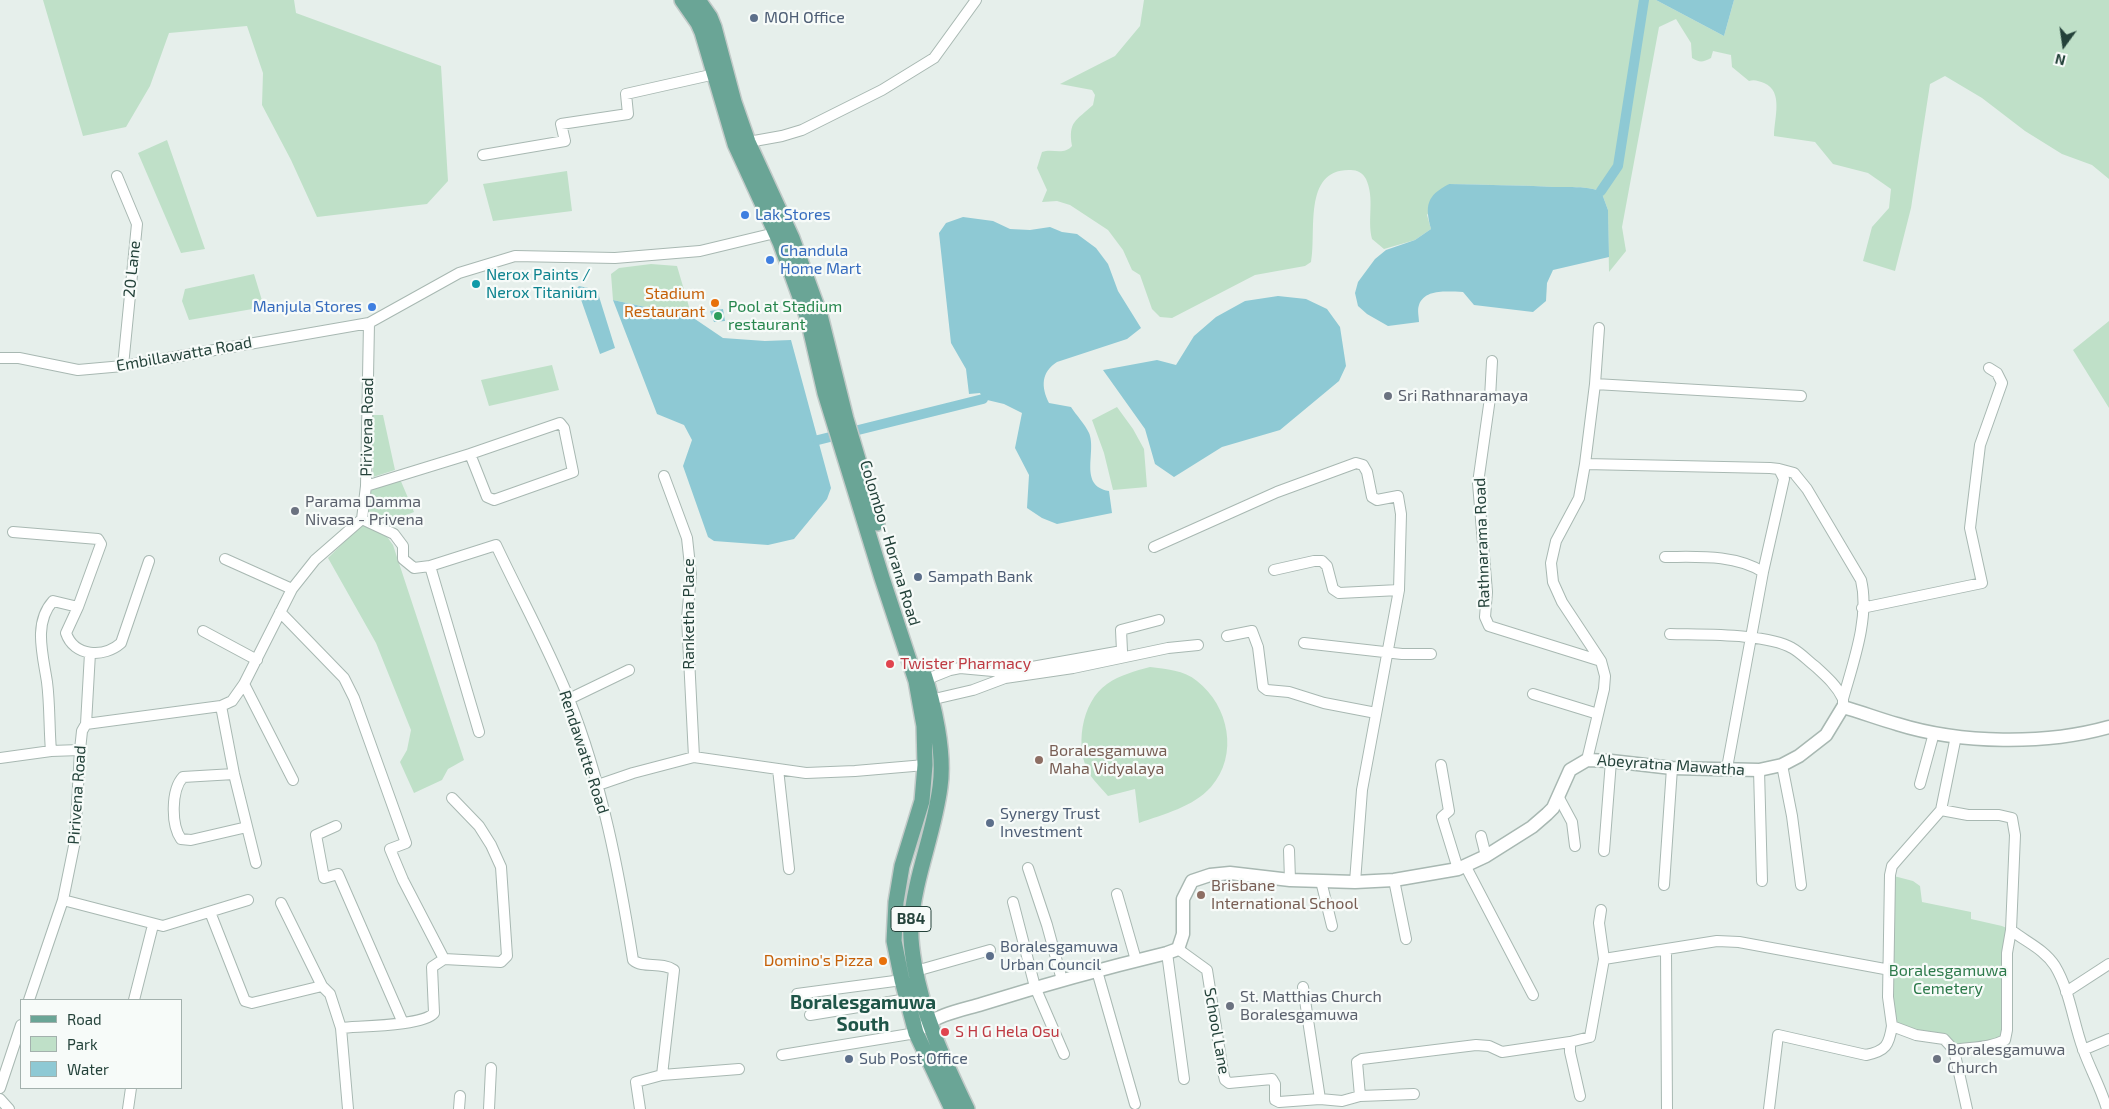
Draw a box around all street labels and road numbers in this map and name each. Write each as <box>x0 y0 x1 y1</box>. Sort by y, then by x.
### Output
street label: 20 Lane <box>119 240 145 298</box>
street label: Embillawatta Road <box>115 333 253 375</box>
street label: Pirivena Road <box>357 377 377 477</box>
street label: Colombo - Horana Road <box>856 458 924 628</box>
street label: Rathnarama Road <box>1470 477 1494 609</box>
street label: Ranketha Place <box>679 558 699 670</box>
street label: Rendawatte Road <box>555 688 613 816</box>
street label: Pirivena Road <box>64 745 90 845</box>
street label: Abeyratna Mawatha <box>1597 750 1745 780</box>
road number: B84 <box>891 906 931 932</box>
street label: School Lane <box>1200 986 1234 1076</box>

